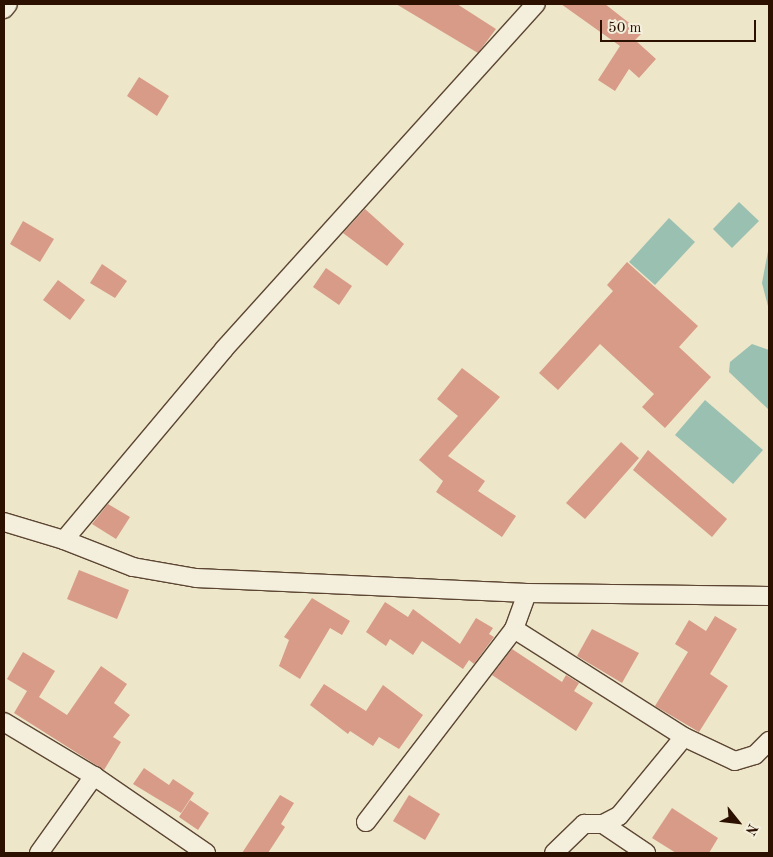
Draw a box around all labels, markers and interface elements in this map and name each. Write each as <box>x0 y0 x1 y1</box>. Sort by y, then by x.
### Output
scale bar <box>603 10 759 42</box>
text: 50 m <box>608 21 642 36</box>
north arrow <box>713 797 763 847</box>
text: N <box>742 821 760 837</box>

